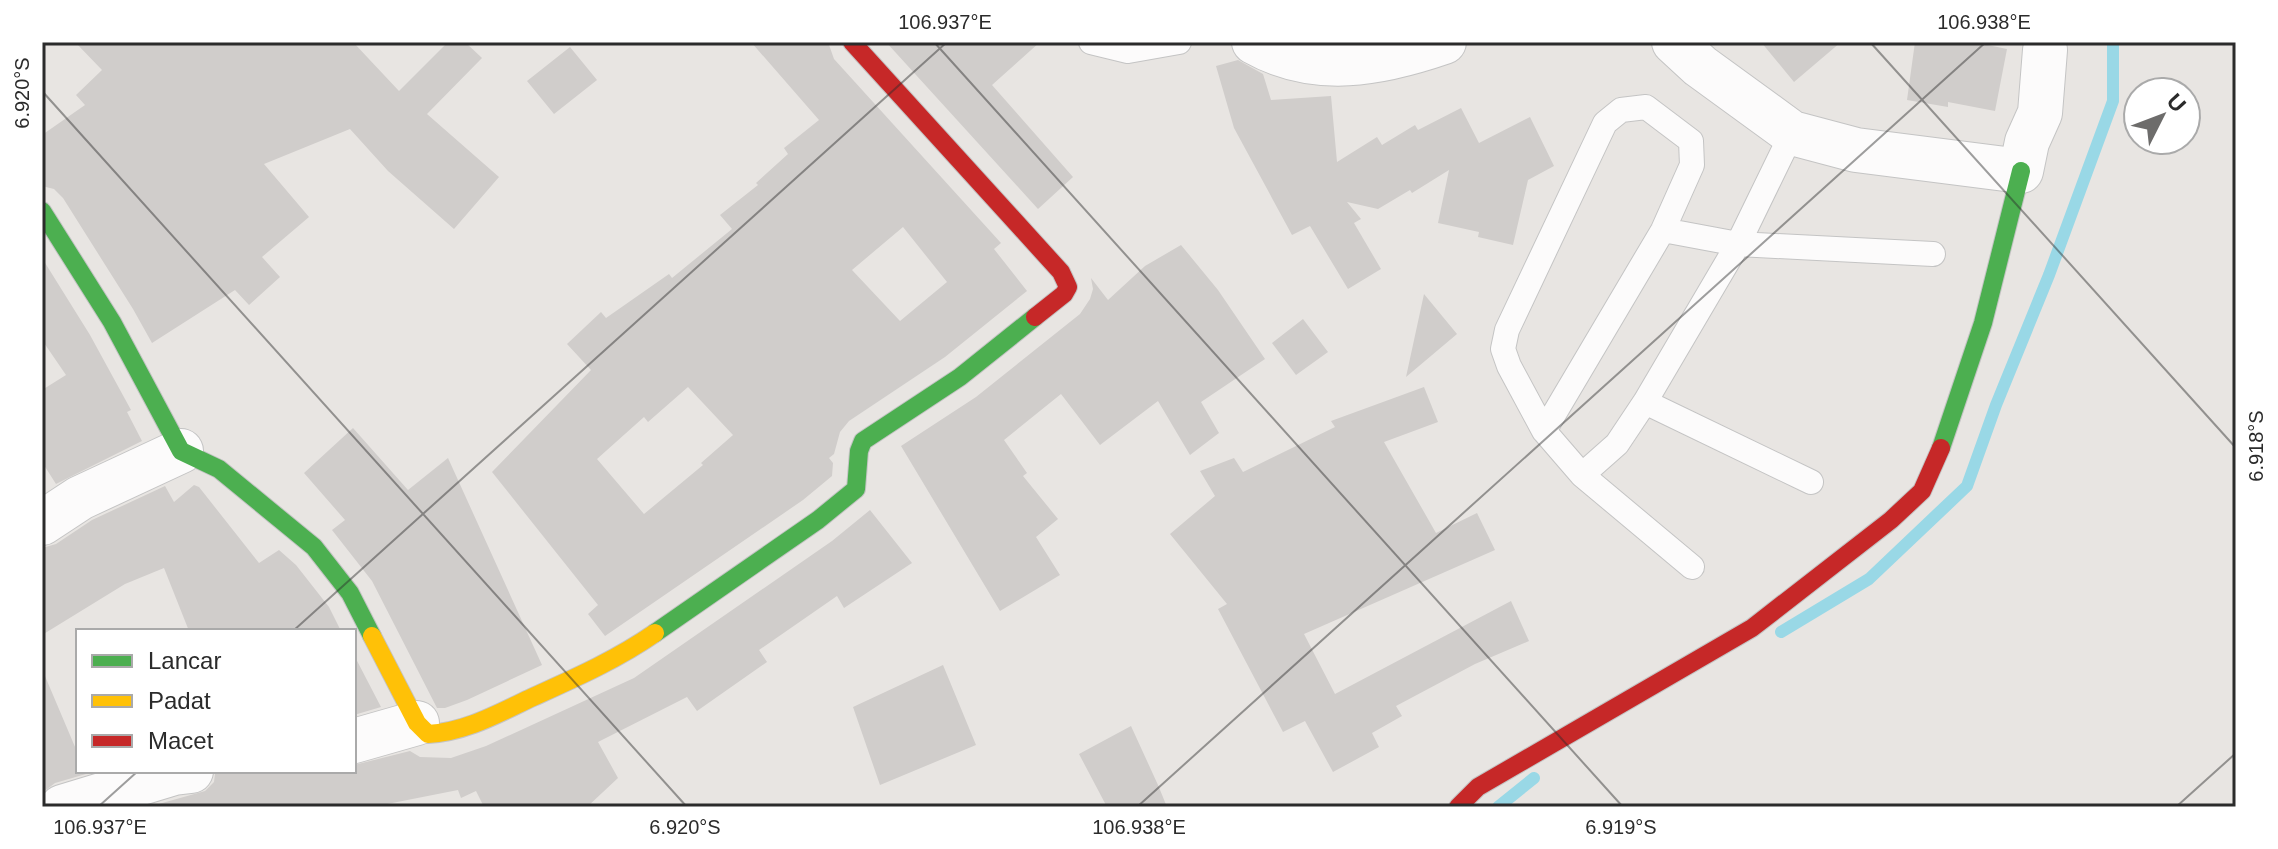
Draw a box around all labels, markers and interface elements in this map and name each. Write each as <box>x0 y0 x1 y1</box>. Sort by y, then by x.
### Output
text: 106.937°E <box>898 11 992 33</box>
text: 106.938°E <box>1937 11 2031 33</box>
text: 6.920°S <box>11 57 33 129</box>
north arrow <box>2122 76 2202 156</box>
text: U <box>2162 89 2191 117</box>
text: 6.918°S <box>2245 410 2267 482</box>
legend <box>76 629 356 773</box>
text: Lancar <box>148 647 221 674</box>
text: Padat <box>148 687 211 714</box>
text: Macet <box>148 727 214 754</box>
text: 106.937°E <box>53 816 147 838</box>
text: 6.920°S <box>649 816 721 838</box>
text: 106.938°E <box>1092 816 1186 838</box>
text: 6.919°S <box>1585 816 1657 838</box>

